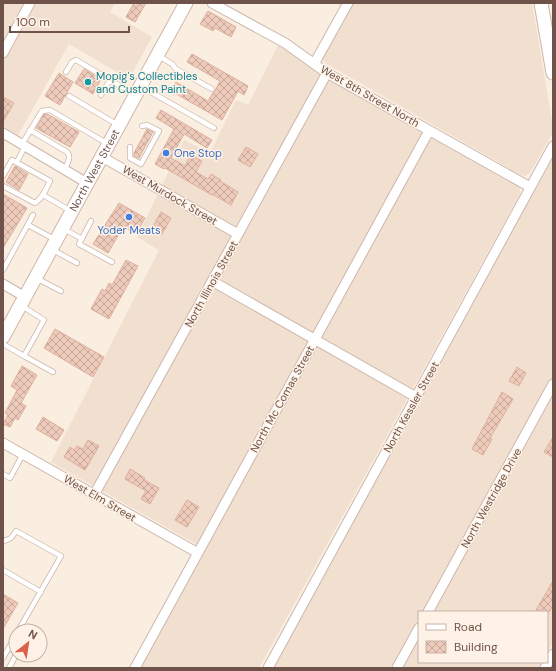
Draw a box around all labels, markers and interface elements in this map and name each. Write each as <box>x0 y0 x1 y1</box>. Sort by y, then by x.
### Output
scale bar <box>10 8 129 34</box>
text: 100 m <box>16 14 50 30</box>
street label: West 8th Street North <box>318 62 422 130</box>
place label: Mopig's Collectibles and Custom Paint <box>96 69 197 96</box>
marker: Mopig's Collectibles and Custom Paint <box>83 77 93 87</box>
street label: North West Street <box>66 127 123 214</box>
place label: One Stop <box>174 146 222 160</box>
marker: One Stop <box>161 148 171 158</box>
street label: West Murdock Street <box>120 162 220 228</box>
marker: Yoder Meats <box>124 212 134 222</box>
place label: Yoder Meats <box>97 223 161 237</box>
street label: North Illinois Street <box>181 238 241 330</box>
street label: North Mc Comas Street <box>247 343 317 455</box>
street label: North Kessler Street <box>380 359 442 455</box>
street label: North Westridge Drive <box>458 445 524 551</box>
street label: West Elm Street <box>61 472 139 524</box>
legend <box>418 611 548 663</box>
text: Road <box>454 619 482 635</box>
north arrow <box>8 623 48 663</box>
text: N <box>26 626 40 642</box>
text: Building <box>454 639 498 655</box>

